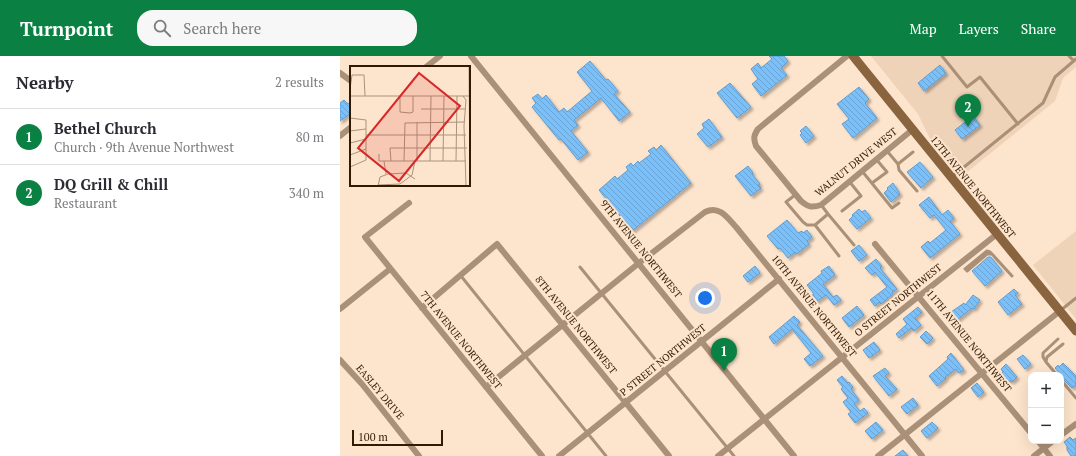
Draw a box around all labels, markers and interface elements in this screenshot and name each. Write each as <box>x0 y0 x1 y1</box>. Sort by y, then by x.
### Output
search box <box>137 10 417 46</box>
text: Turnpoint <box>20 16 113 41</box>
icon: search <box>151 17 173 39</box>
text: Search here <box>183 18 261 38</box>
text: Map <box>910 19 937 38</box>
text: Layers <box>959 19 999 38</box>
text: Share <box>1021 19 1056 38</box>
inset map <box>350 66 470 186</box>
text: Nearby <box>16 71 74 94</box>
text: 2 results <box>275 73 324 91</box>
pin: 2 <box>955 94 981 127</box>
text: Bethel Church <box>54 118 157 138</box>
street label: WALNUT DRIVE WEST <box>812 125 900 199</box>
text: 1 <box>25 128 33 146</box>
text: 80 m <box>296 128 324 146</box>
street label: 12TH AVENUE NORTHWEST <box>928 133 1018 241</box>
text: Church · 9th Avenue Northwest <box>54 138 234 156</box>
text: DQ Grill & Chill <box>54 174 168 194</box>
text: 2 <box>25 184 33 202</box>
text: 340 m <box>289 184 324 202</box>
text: Restaurant <box>54 194 117 212</box>
street label: 9TH AVENUE NORTHWEST <box>597 197 685 301</box>
street label: 10TH AVENUE NORTHWEST <box>769 252 859 360</box>
street label: O STREET NORTHWEST <box>852 261 944 339</box>
street label: 8TH AVENUE NORTHWEST <box>532 273 620 377</box>
street label: 11TH AVENUE NORTHWEST <box>924 287 1014 395</box>
street label: 7TH AVENUE NORTHWEST <box>417 288 505 392</box>
your location <box>695 288 715 308</box>
street label: P STREET NORTHWEST <box>617 321 709 399</box>
pin: 1 <box>711 338 737 371</box>
street label: EASLEY DRIVE <box>353 362 407 422</box>
map controls <box>1028 372 1064 444</box>
button: + <box>1028 372 1064 408</box>
button: − <box>1028 408 1064 444</box>
scale bar <box>352 428 443 447</box>
text: 100 m <box>358 430 388 444</box>

